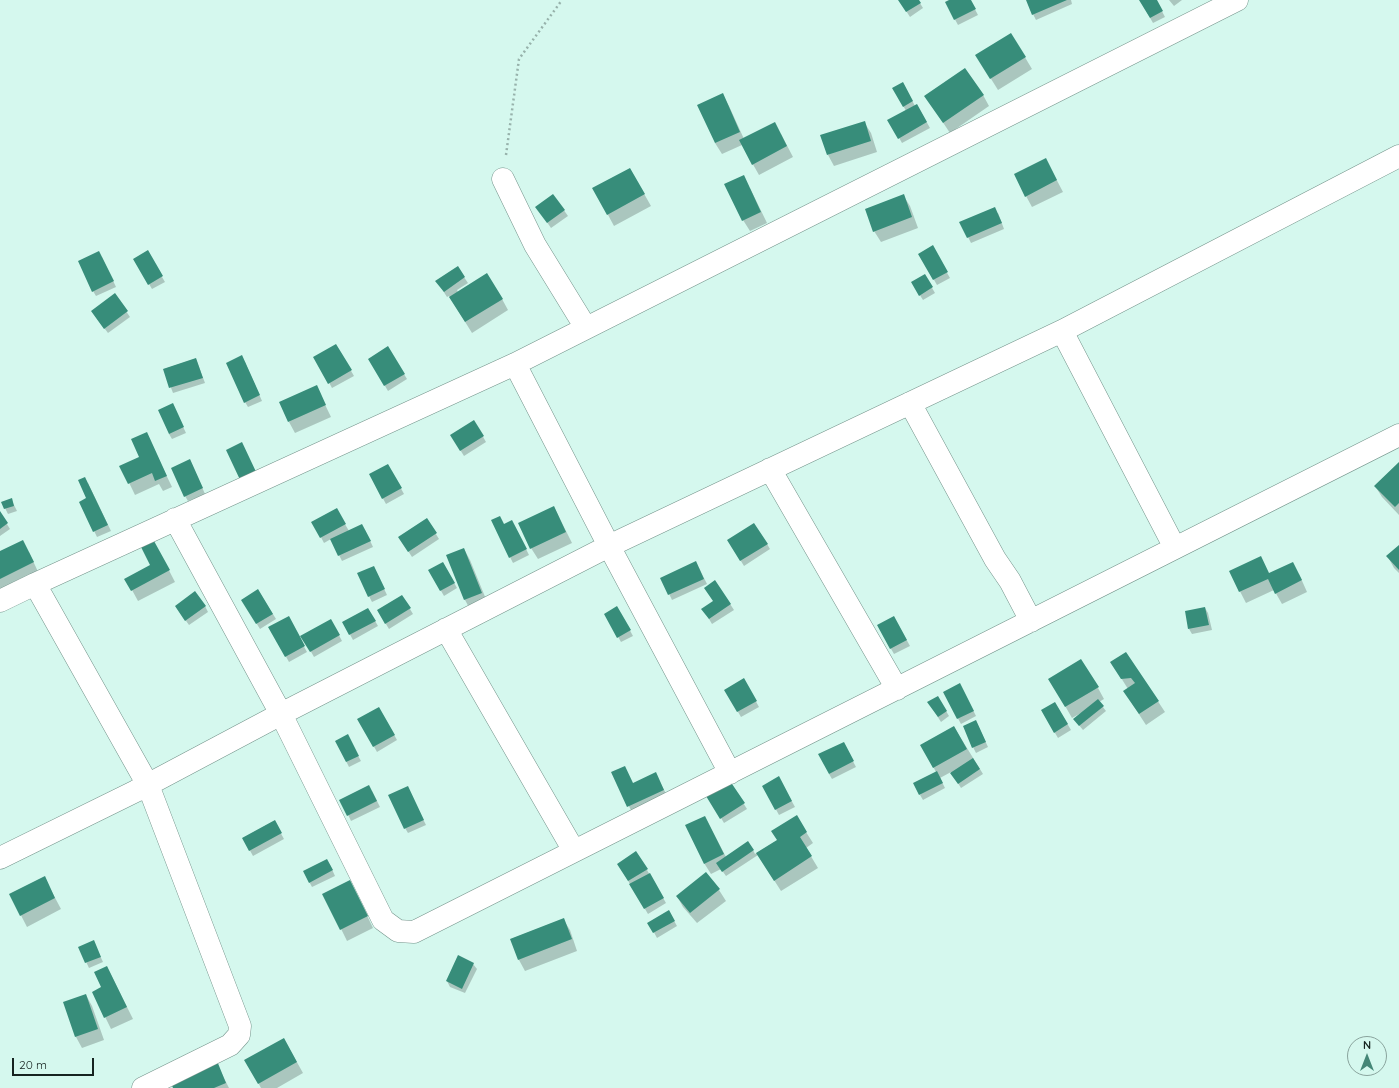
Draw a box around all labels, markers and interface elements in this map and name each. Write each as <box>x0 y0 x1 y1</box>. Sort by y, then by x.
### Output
north arrow <box>1347 1036 1387 1076</box>
text: N <box>1363 1038 1371 1052</box>
scale bar <box>14 1050 96 1076</box>
text: 20 m <box>19 1057 47 1072</box>

